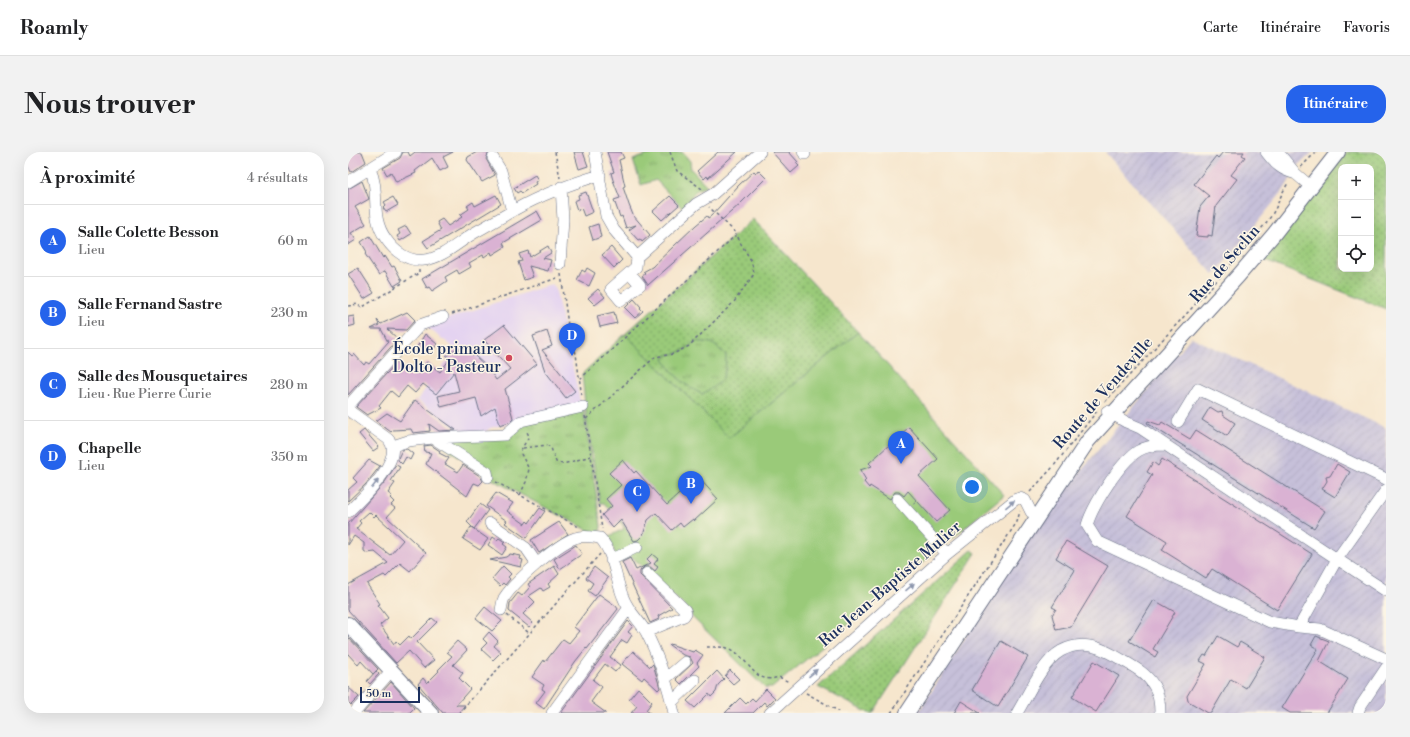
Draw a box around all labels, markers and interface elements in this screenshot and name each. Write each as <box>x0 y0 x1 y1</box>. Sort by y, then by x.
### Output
text: Roamly <box>20 16 88 40</box>
text: Carte <box>1203 19 1238 37</box>
text: Itinéraire <box>1260 19 1321 37</box>
text: Favoris <box>1343 19 1390 37</box>
button: Itinéraire <box>1286 85 1386 123</box>
text: Nous trouver <box>24 87 196 122</box>
map controls <box>1338 164 1374 272</box>
button: + <box>1338 164 1374 200</box>
text: À proximité <box>40 167 135 189</box>
text: 4 résultats <box>247 170 308 186</box>
button: − <box>1338 200 1374 236</box>
street label: Rue de Seclin <box>1186 221 1265 307</box>
text: Salle Colette Besson <box>78 223 219 242</box>
text: A <box>48 233 58 249</box>
text: 60 m <box>277 233 308 249</box>
button: locate <box>1338 236 1374 272</box>
text: Lieu <box>78 242 105 258</box>
text: Salle Fernand Sastre <box>78 295 222 314</box>
text: B <box>48 305 58 321</box>
text: 230 m <box>271 305 308 321</box>
text: Lieu <box>78 314 105 330</box>
pin: D <box>559 323 585 356</box>
street label: Route de Vendeville <box>1049 333 1157 453</box>
place label: École primaire Dolto - Pasteur <box>392 337 501 377</box>
marker: École primaire Dolto - Pasteur <box>504 353 514 363</box>
text: Salle des Mousquetaires <box>78 367 247 386</box>
text: C <box>48 377 58 393</box>
text: 280 m <box>270 377 308 393</box>
text: Lieu · Rue Pierre Curie <box>78 386 211 402</box>
pin: A <box>888 431 914 464</box>
text: Chapelle <box>78 439 142 458</box>
text: D <box>48 449 58 465</box>
text: 350 m <box>271 449 308 465</box>
text: Lieu <box>78 458 105 474</box>
pin: B <box>678 471 704 504</box>
your location <box>962 477 982 497</box>
one-way arrow <box>371 479 379 489</box>
pin: C <box>624 479 650 512</box>
one-way arrow <box>1004 500 1015 508</box>
street label: Rue Jean-Baptiste Mulier <box>815 517 965 651</box>
one-way arrow <box>905 583 915 592</box>
one-way arrow <box>807 669 818 678</box>
scale bar <box>360 685 420 704</box>
text: 50 m <box>366 687 391 701</box>

